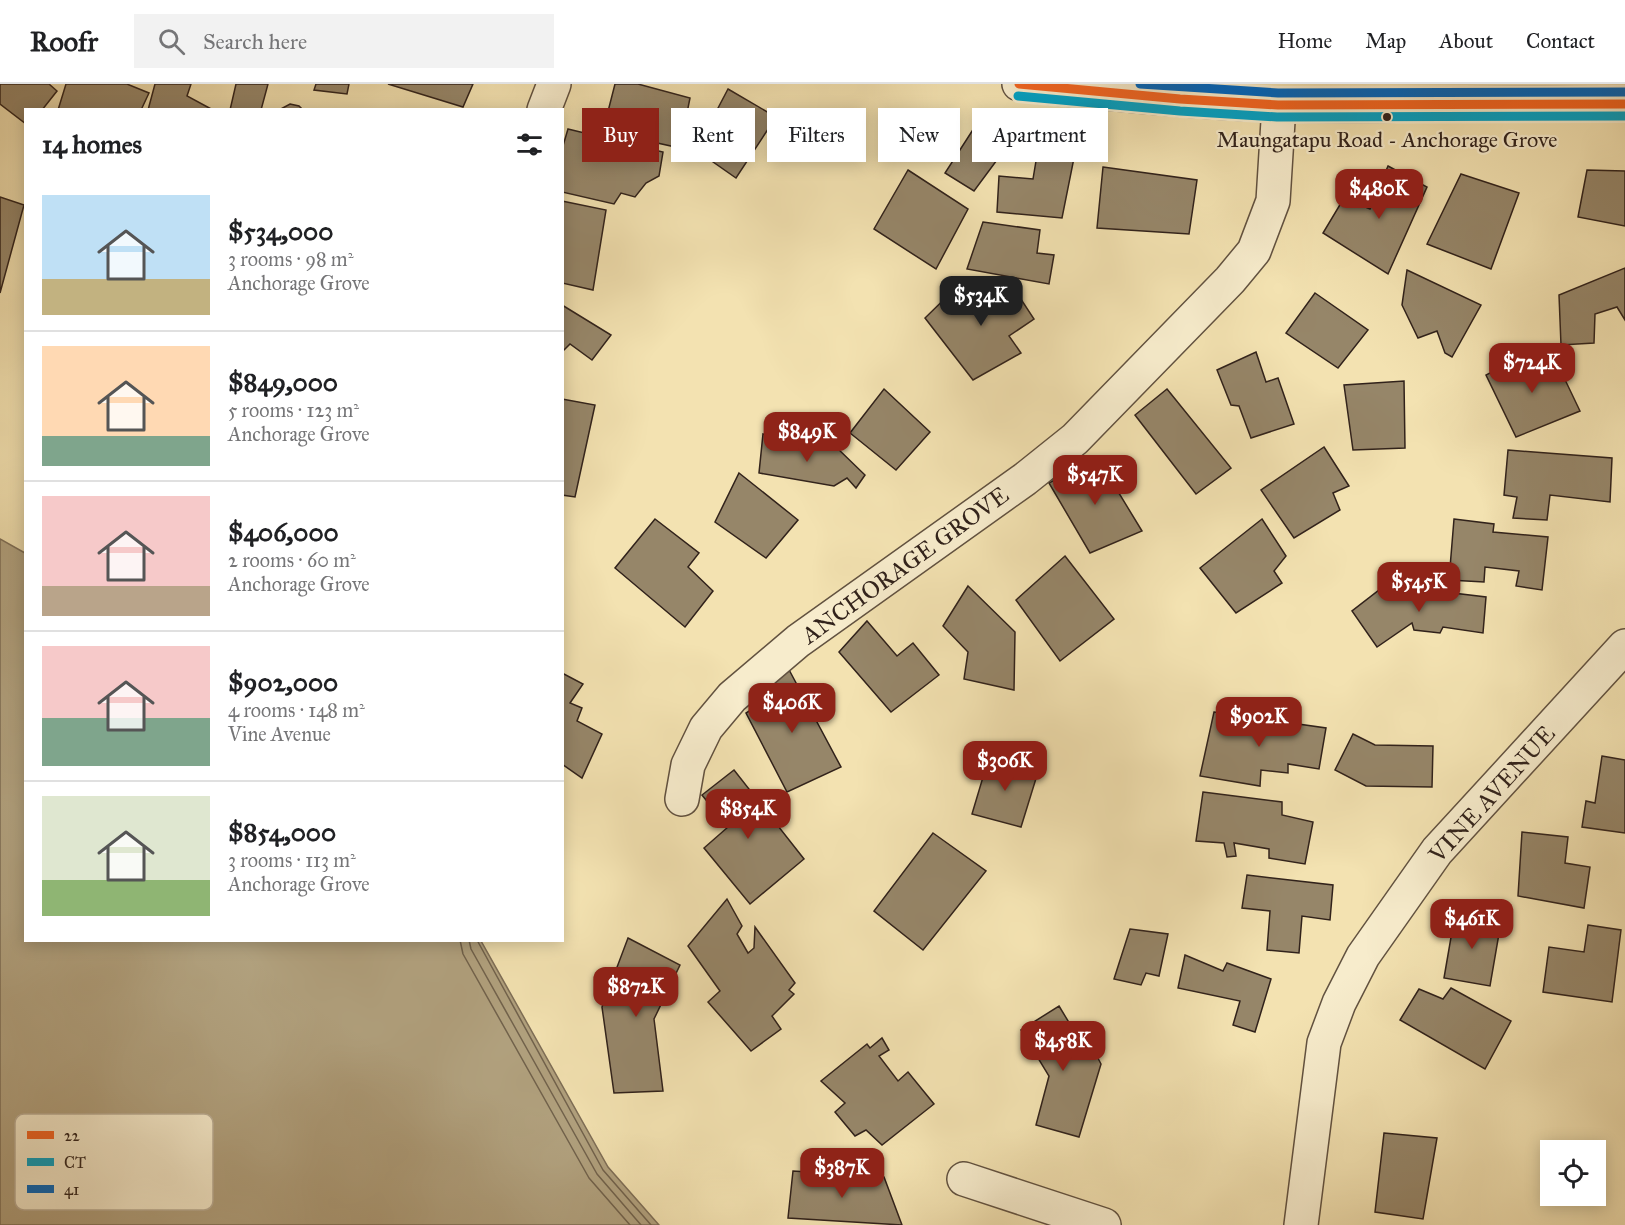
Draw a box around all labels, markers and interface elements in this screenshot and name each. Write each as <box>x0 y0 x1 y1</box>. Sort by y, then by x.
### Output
search box <box>134 14 554 68</box>
text: Roofr <box>30 24 98 59</box>
icon: search <box>155 25 188 58</box>
text: Search here <box>203 28 307 55</box>
text: Home <box>1277 28 1332 54</box>
text: Map <box>1365 28 1406 54</box>
text: About <box>1439 28 1493 54</box>
text: Contact <box>1526 28 1595 54</box>
chip: Buy <box>582 108 659 162</box>
chip: Rent <box>671 108 755 162</box>
chip: Filters <box>767 108 866 162</box>
chip: New <box>878 108 960 162</box>
chip: Apartment <box>972 108 1108 162</box>
marker: Maungatapu Road - Anchorage Grove <box>1381 111 1393 123</box>
place label: Maungatapu Road - Anchorage Grove <box>1217 126 1557 153</box>
text: 14 homes <box>42 128 142 160</box>
icon: filters <box>513 128 546 161</box>
pin: $480K <box>1337 169 1421 220</box>
text: $480K <box>1349 176 1409 200</box>
text: $534,000 <box>228 215 333 247</box>
icon: home <box>90 219 162 291</box>
text: 3 rooms · 98 m² <box>228 247 353 271</box>
text: Anchorage Grove <box>228 271 370 295</box>
pin: $534K <box>939 276 1023 327</box>
text: $534K <box>954 283 1008 307</box>
pin: $724K <box>1490 343 1574 394</box>
text: $724K <box>1503 350 1561 374</box>
text: $849,000 <box>228 366 338 398</box>
icon: home <box>90 370 162 442</box>
text: 5 rooms · 123 m² <box>228 398 359 422</box>
pin: $849K <box>765 412 849 463</box>
text: $849K <box>778 419 836 443</box>
text: Anchorage Grove <box>228 422 370 446</box>
pin: $547K <box>1053 455 1137 506</box>
text: $547K <box>1067 462 1123 486</box>
street label: ANCHORAGE GROVE <box>795 480 1015 651</box>
text: $406,000 <box>228 516 339 548</box>
icon: home <box>90 520 162 592</box>
text: 2 rooms · 60 m² <box>228 548 356 572</box>
pin: $545K <box>1377 562 1461 613</box>
text: $545K <box>1391 569 1447 593</box>
text: Anchorage Grove <box>228 572 370 596</box>
text: $902,000 <box>228 666 338 698</box>
icon: home <box>90 670 162 742</box>
pin: $406K <box>750 683 834 734</box>
text: $406K <box>762 690 822 714</box>
pin: $902K <box>1217 697 1301 748</box>
text: 4 rooms · 148 m² <box>228 698 365 722</box>
text: $902K <box>1230 704 1288 728</box>
street label: VINE AVENUE <box>1422 719 1561 870</box>
text: Vine Avenue <box>228 722 331 746</box>
pin: $306K <box>963 741 1047 792</box>
text: $306K <box>977 748 1033 772</box>
pin: $854K <box>706 789 790 840</box>
text: $854K <box>720 796 776 820</box>
text: $854,000 <box>228 816 336 848</box>
icon: home <box>90 820 162 892</box>
text: 3 rooms · 113 m² <box>228 848 356 872</box>
text: Anchorage Grove <box>228 872 370 896</box>
pin: $461K <box>1430 899 1514 950</box>
text: $461K <box>1444 906 1500 930</box>
pin: $872K <box>594 967 678 1018</box>
text: $872K <box>607 974 665 998</box>
pin: $458K <box>1021 1021 1105 1072</box>
text: $458K <box>1034 1028 1092 1052</box>
legend <box>15 1114 213 1210</box>
text: 22 <box>64 1126 80 1145</box>
map controls <box>1540 1140 1606 1206</box>
button: locate <box>1540 1140 1606 1206</box>
pin: $387K <box>800 1148 884 1199</box>
text: CT <box>64 1153 86 1172</box>
text: $387K <box>814 1155 870 1179</box>
text: 41 <box>64 1180 79 1199</box>

